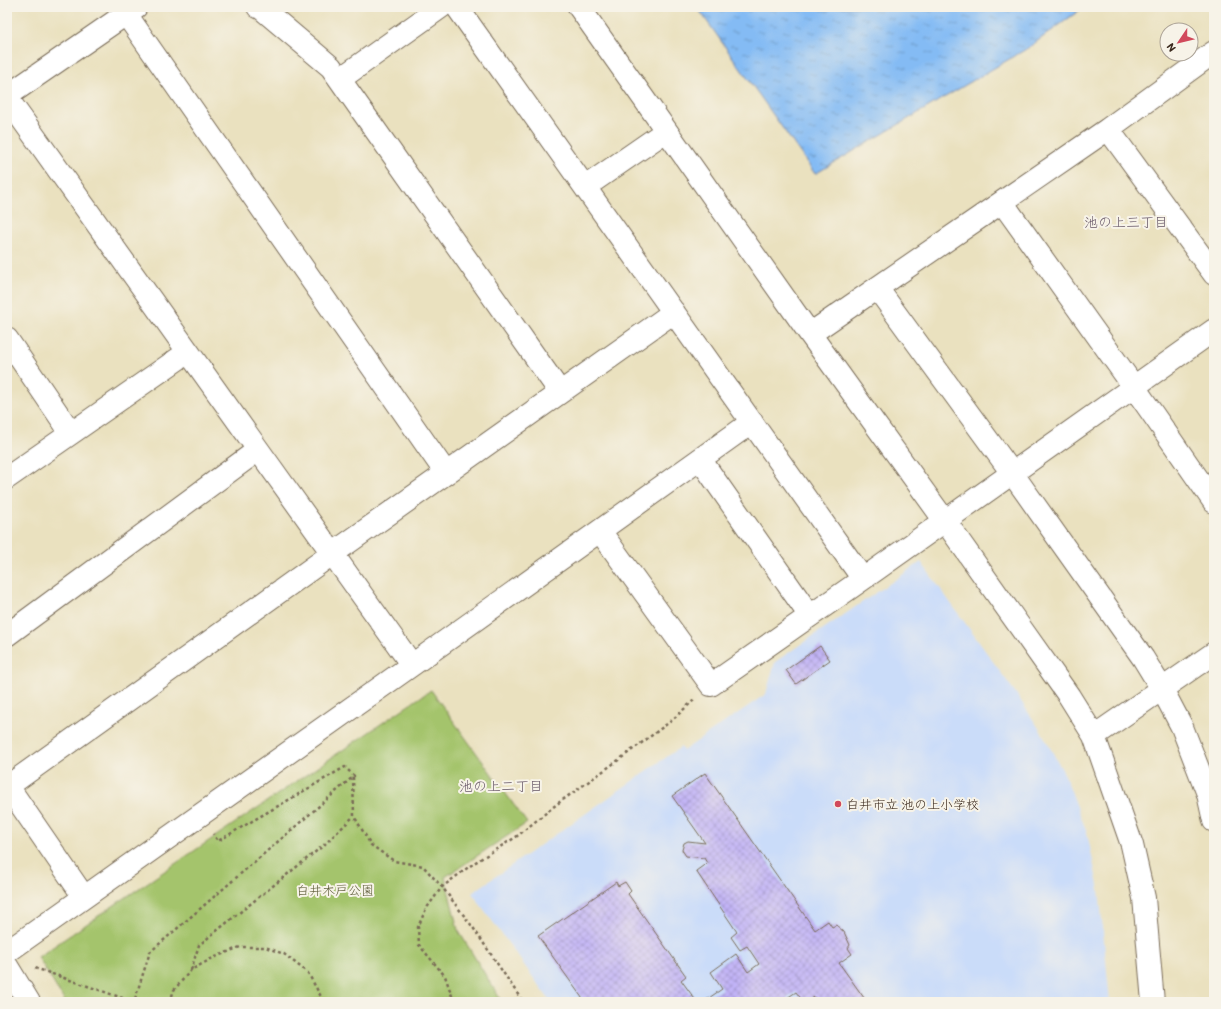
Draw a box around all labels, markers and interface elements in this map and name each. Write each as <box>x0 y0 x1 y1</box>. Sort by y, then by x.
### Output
north arrow <box>1159 22 1199 62</box>
text: N <box>1164 41 1179 54</box>
district label: 池の上三丁目 <box>1084 214 1168 231</box>
district label: 池の上二丁目 <box>459 778 543 795</box>
place label: 白井市立 池の上小学校 <box>846 797 979 812</box>
marker: 白井市立 池の上小学校 <box>833 799 843 809</box>
park label: 白井木戸公園 <box>296 883 374 898</box>

